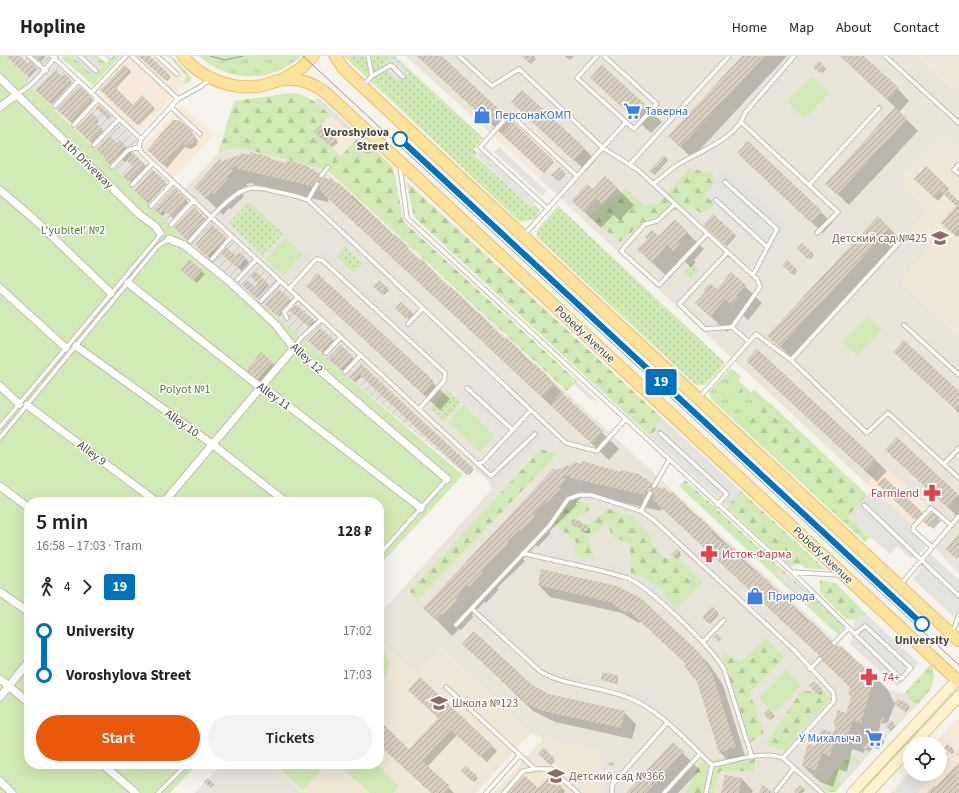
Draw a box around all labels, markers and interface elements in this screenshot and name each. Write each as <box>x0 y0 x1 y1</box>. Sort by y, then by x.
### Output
text: Hopline <box>20 14 86 41</box>
text: Home <box>732 18 767 38</box>
text: Map <box>789 18 814 38</box>
text: About <box>836 18 871 38</box>
text: Contact <box>893 18 939 38</box>
supermarket icon: Таверна <box>622 101 642 121</box>
place label: Таверна <box>645 103 688 120</box>
shop icon: ПерсонаКОМП <box>472 105 492 125</box>
place label: ПерсонаКОМП <box>495 107 571 124</box>
place label: Voroshylova Street <box>323 124 389 155</box>
marker: Voroshylova Street <box>392 131 408 147</box>
street label: 1th Driveway <box>58 136 117 193</box>
park label: L'yubitel' №2 <box>41 222 105 239</box>
school or university icon: Детский сад №425 <box>930 228 950 248</box>
place label: Детский сад №425 <box>832 230 927 247</box>
street label: Pobedy Avenue <box>551 302 619 367</box>
street label: Alley 12 <box>287 339 327 378</box>
line badge: 19 <box>643 369 679 395</box>
text: 19 <box>654 372 668 392</box>
street label: Alley 11 <box>253 378 294 414</box>
park label: Polyot №1 <box>159 381 211 398</box>
street label: Alley 10 <box>161 405 202 441</box>
street label: Alley 9 <box>74 437 110 470</box>
pharmacy icon: Farmlend <box>922 483 942 503</box>
place label: Farmlend <box>871 485 919 502</box>
text: 5 min <box>36 506 88 538</box>
text: 128 ₽ <box>337 521 372 542</box>
street label: Pobedy Avenue <box>789 523 857 588</box>
text: 16:58 – 17:03 · Tram <box>36 537 142 555</box>
pharmacy icon: Исток-Фарма <box>699 544 719 564</box>
place label: Исток-Фарма <box>722 546 791 563</box>
icon: walk <box>36 576 58 598</box>
icon: forward <box>76 576 98 598</box>
text: 19 <box>112 577 127 597</box>
text: 4 <box>64 578 70 596</box>
shop icon: Природа <box>745 586 765 606</box>
place label: Природа <box>768 588 815 605</box>
marker: University <box>914 616 930 632</box>
text: University <box>66 621 134 642</box>
text: 17:02 <box>343 622 372 640</box>
place label: University <box>895 632 950 649</box>
text: Voroshylova Street <box>66 665 191 686</box>
text: 17:03 <box>343 666 372 684</box>
pharmacy icon: 74+ <box>859 667 879 687</box>
place label: 74+ <box>882 669 900 686</box>
school or university icon: Школа №123 <box>429 693 449 713</box>
place label: Школа №123 <box>452 695 518 712</box>
button: Start <box>36 715 200 761</box>
button: Tickets <box>208 715 372 761</box>
supermarket icon: У Михалыча <box>864 728 884 748</box>
place label: У Михалыча <box>799 730 861 747</box>
map controls <box>903 737 947 781</box>
button: locate <box>903 737 947 781</box>
school or university icon: Детский сад №366 <box>546 766 566 786</box>
place label: Детский сад №366 <box>569 768 664 785</box>

